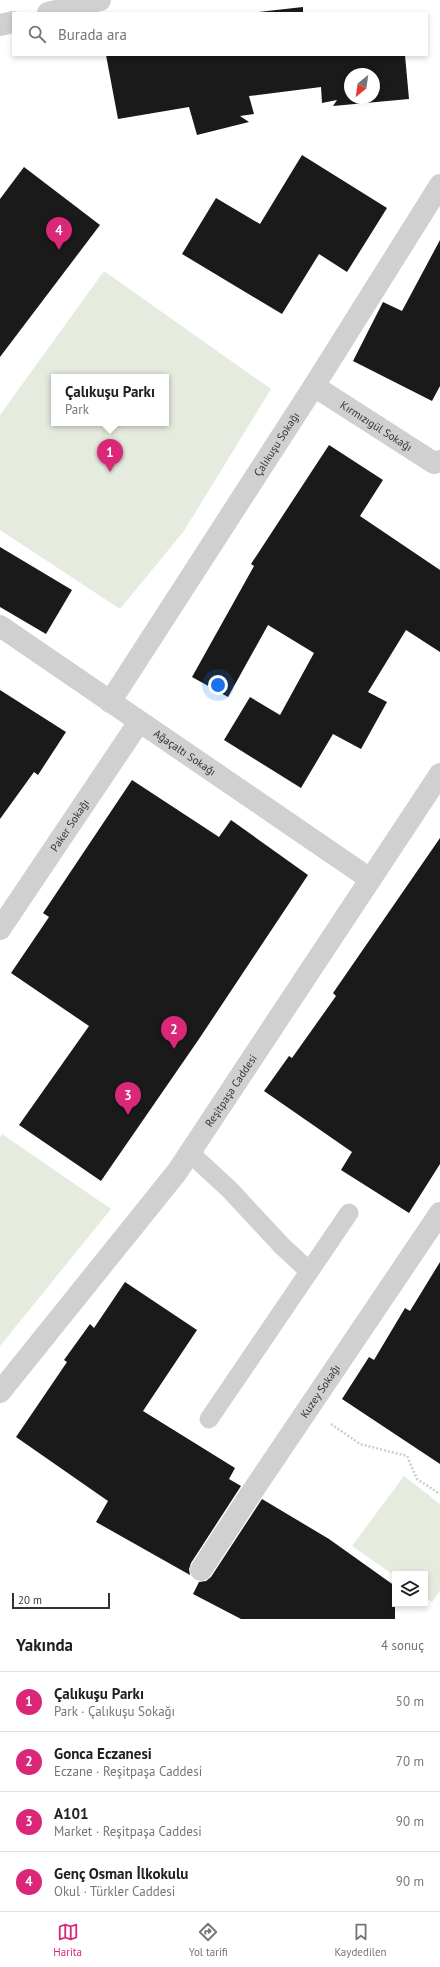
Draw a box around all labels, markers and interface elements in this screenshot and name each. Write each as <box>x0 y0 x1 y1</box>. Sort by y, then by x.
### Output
search box <box>12 12 428 56</box>
icon: search <box>26 23 48 45</box>
text: Burada ara <box>58 25 127 44</box>
north arrow <box>344 68 380 104</box>
pin: 4 <box>46 217 72 250</box>
popup <box>51 374 169 426</box>
text: Çalıkuşu Parkı <box>65 382 155 401</box>
street label: Kırmızıgül Sokağı <box>338 398 415 454</box>
text: Park <box>65 401 89 418</box>
street label: Çalıkuşu Sokağı <box>251 409 302 479</box>
pin: 1 <box>97 439 123 472</box>
your location <box>208 675 228 695</box>
street label: Ağaçaltı Sokağı <box>151 726 219 779</box>
street label: Paker Sokağı <box>47 796 92 854</box>
pin: 2 <box>161 1016 187 1049</box>
street label: Reşitpaşa Caddesi <box>202 1052 260 1129</box>
pin: 3 <box>115 1082 141 1115</box>
street label: Kuzey Sokağı <box>297 1362 343 1420</box>
map controls <box>392 1571 428 1607</box>
button: layers <box>392 1571 428 1607</box>
scale bar <box>12 1591 110 1610</box>
text: 20 m <box>18 1593 42 1607</box>
text: Yakında <box>16 1634 73 1656</box>
text: 4 sonuç <box>381 1637 424 1654</box>
text: Çalıkuşu Parkı <box>54 1684 144 1703</box>
text: 1 <box>25 1693 33 1710</box>
text: 50 m <box>396 1693 424 1710</box>
text: Park · Çalıkuşu Sokağı <box>54 1703 175 1720</box>
text: Gonca Eczanesi <box>54 1744 152 1763</box>
text: 2 <box>25 1753 33 1770</box>
text: 70 m <box>396 1753 424 1770</box>
text: Eczane · Reşitpaşa Caddesi <box>54 1763 202 1780</box>
text: A101 <box>54 1804 89 1823</box>
text: 3 <box>25 1813 33 1830</box>
text: 90 m <box>396 1813 424 1830</box>
text: Market · Reşitpaşa Caddesi <box>54 1823 202 1840</box>
text: Genç Osman İlkokulu <box>54 1864 188 1883</box>
text: 4 <box>25 1873 33 1890</box>
text: 90 m <box>396 1873 424 1890</box>
text: Okul · Türkler Caddesi <box>54 1883 175 1900</box>
tab: Harita <box>53 1921 82 1959</box>
tab: Yol tarifi <box>189 1921 228 1959</box>
tab: Kaydedilen <box>334 1921 387 1959</box>

